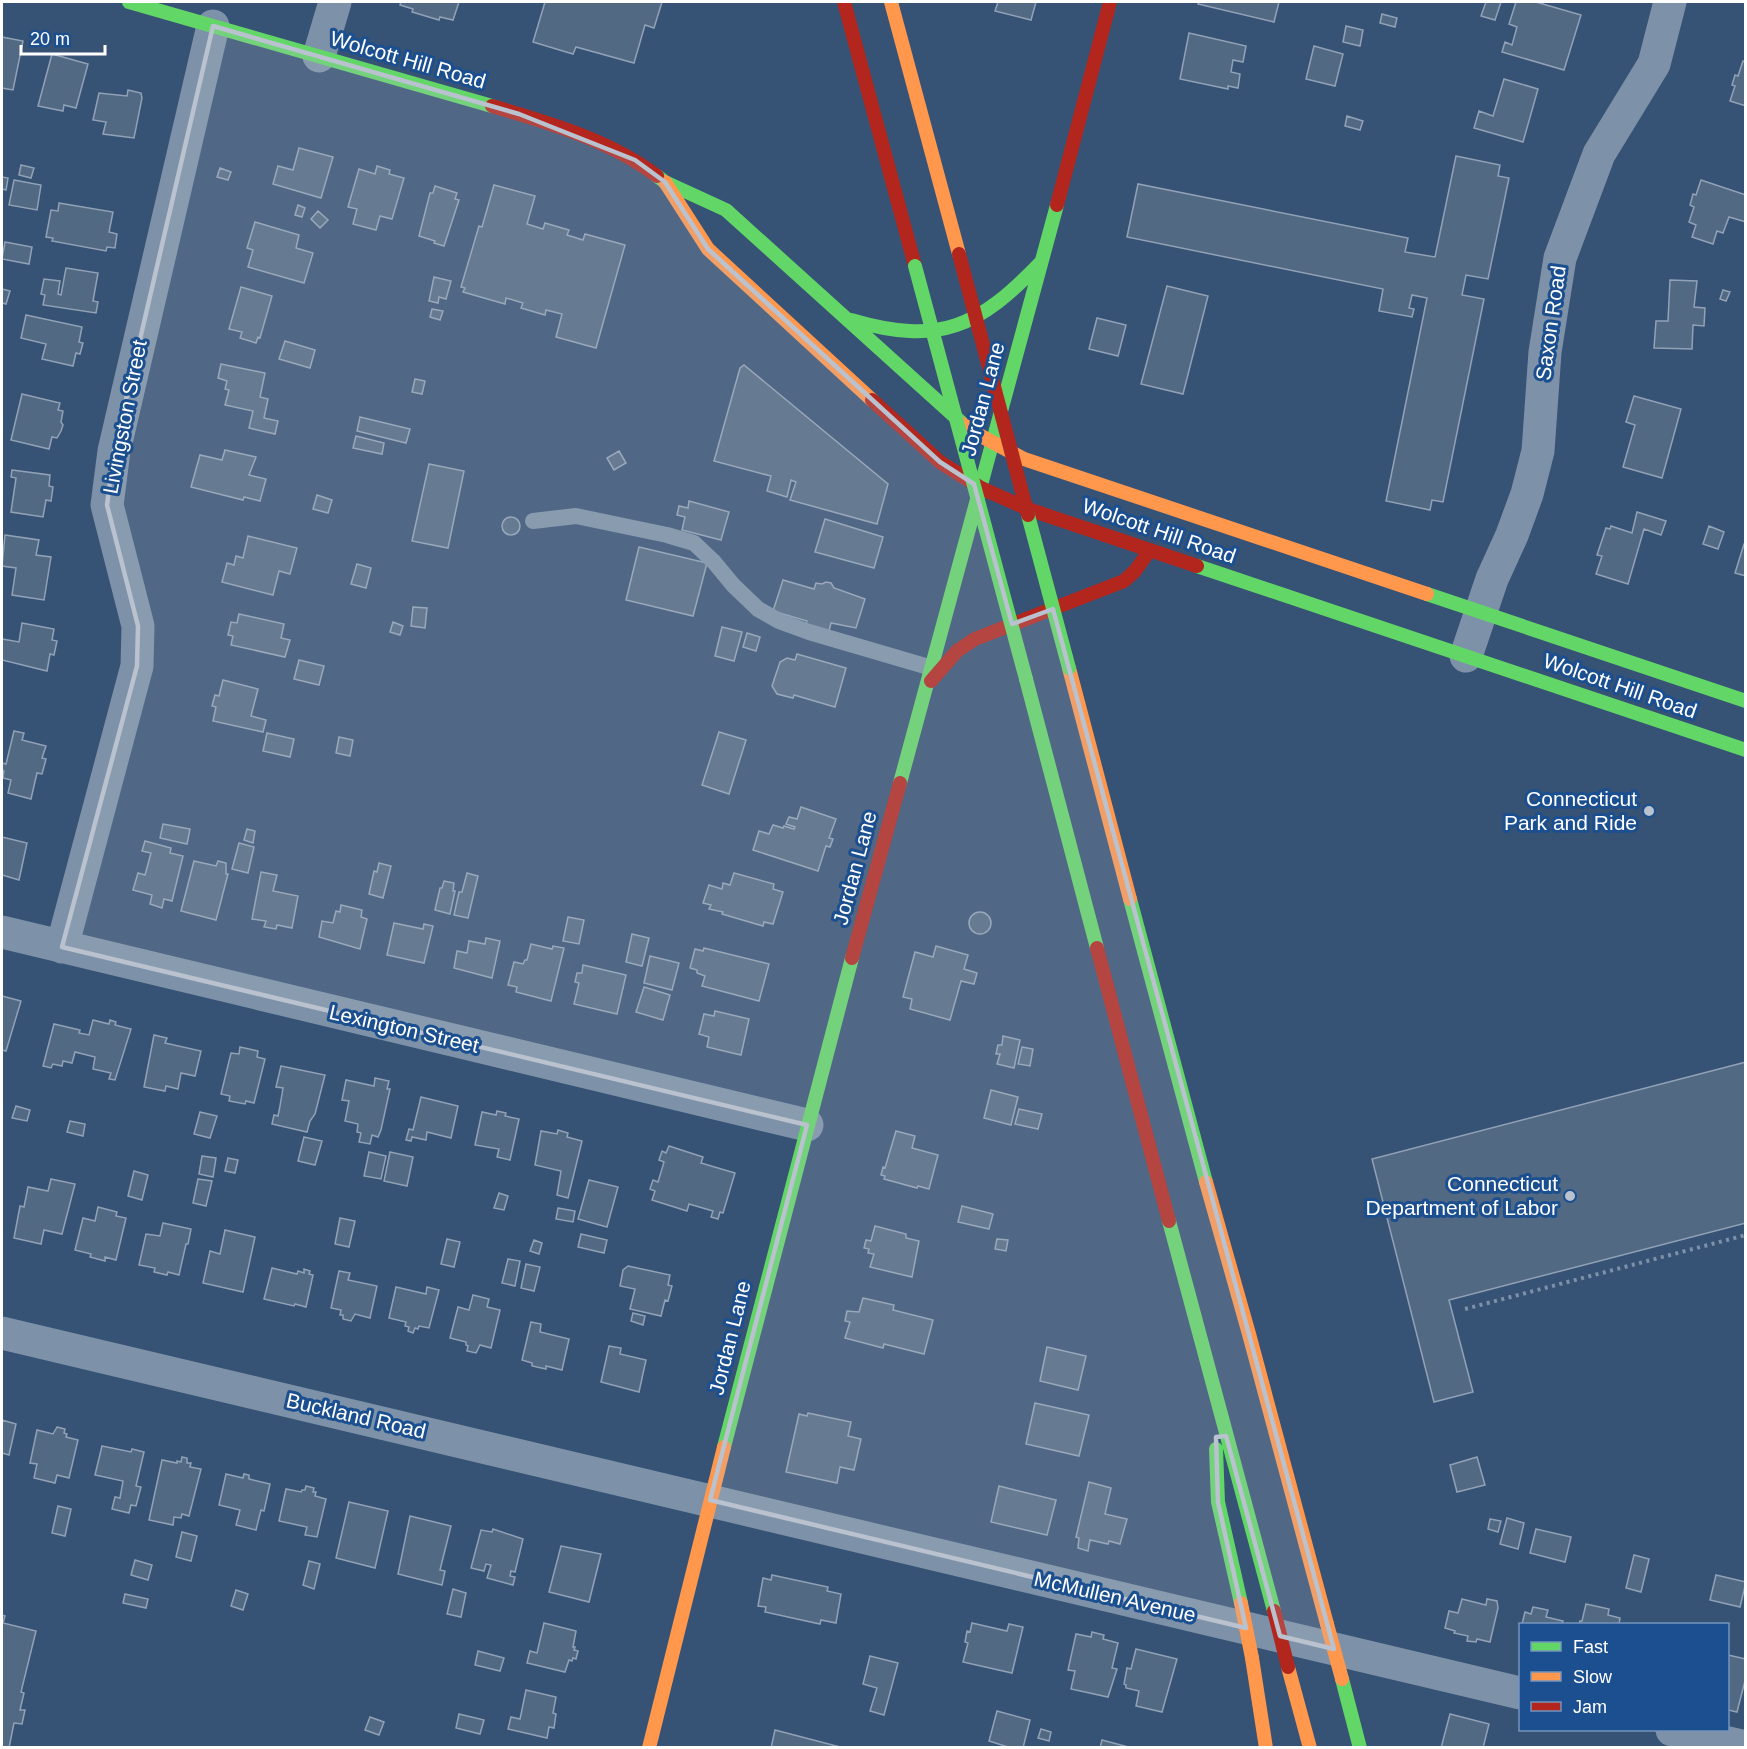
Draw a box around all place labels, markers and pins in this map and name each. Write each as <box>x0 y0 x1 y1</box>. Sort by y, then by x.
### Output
place label: Connecticut Park and Ride <box>1504 787 1637 834</box>
marker: Connecticut Park and Ride <box>1642 804 1656 818</box>
place label: Connecticut Department of Labor <box>1365 1172 1558 1219</box>
marker: Connecticut Department of Labor <box>1563 1189 1577 1203</box>

